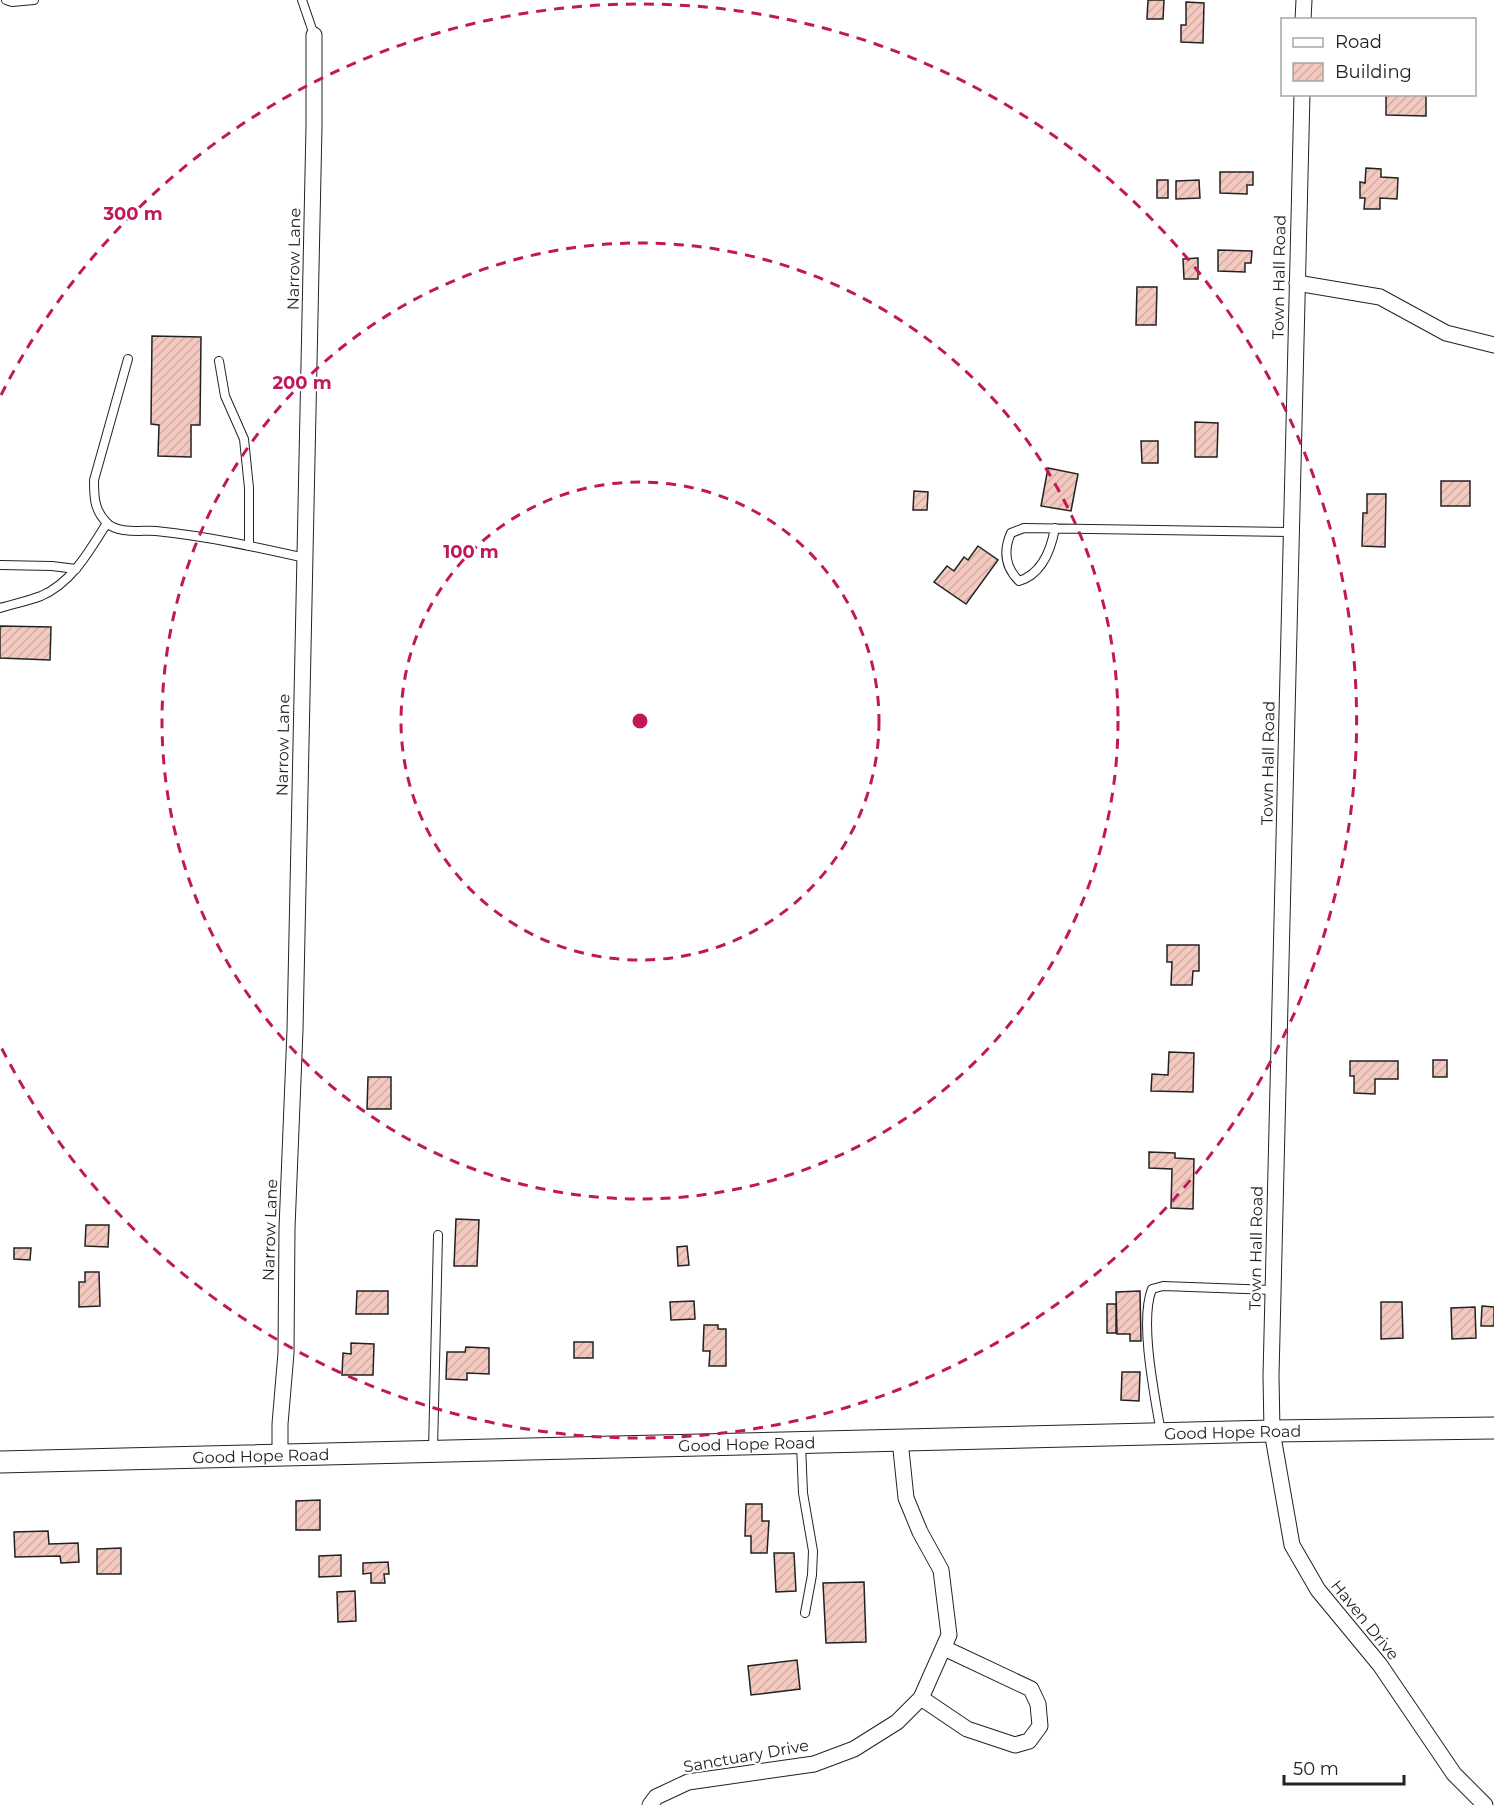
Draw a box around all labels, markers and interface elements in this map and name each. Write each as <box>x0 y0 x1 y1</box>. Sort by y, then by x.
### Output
legend <box>1281 18 1476 96</box>
text: Road <box>1335 31 1382 53</box>
text: Building <box>1335 61 1412 83</box>
text: 300 m <box>102 203 163 225</box>
street label: Narrow Lane <box>284 208 304 310</box>
street label: Town Hall Road <box>1268 215 1290 339</box>
text: 200 m <box>272 372 332 394</box>
text: 100 m <box>443 541 499 563</box>
street label: Narrow Lane <box>273 694 293 796</box>
street label: Town Hall Road <box>1257 701 1279 825</box>
centre of rings <box>630 711 650 731</box>
street label: Narrow Lane <box>259 1179 281 1281</box>
street label: Town Hall Road <box>1245 1186 1267 1310</box>
street label: Good Hope Road <box>1164 1421 1301 1443</box>
street label: Good Hope Road <box>678 1433 816 1455</box>
street label: Good Hope Road <box>192 1444 330 1467</box>
street label: Haven Drive <box>1327 1576 1403 1664</box>
street label: Sanctuary Drive <box>682 1736 810 1776</box>
scale bar <box>1284 1748 1404 1786</box>
text: 50 m <box>1293 1758 1339 1780</box>

